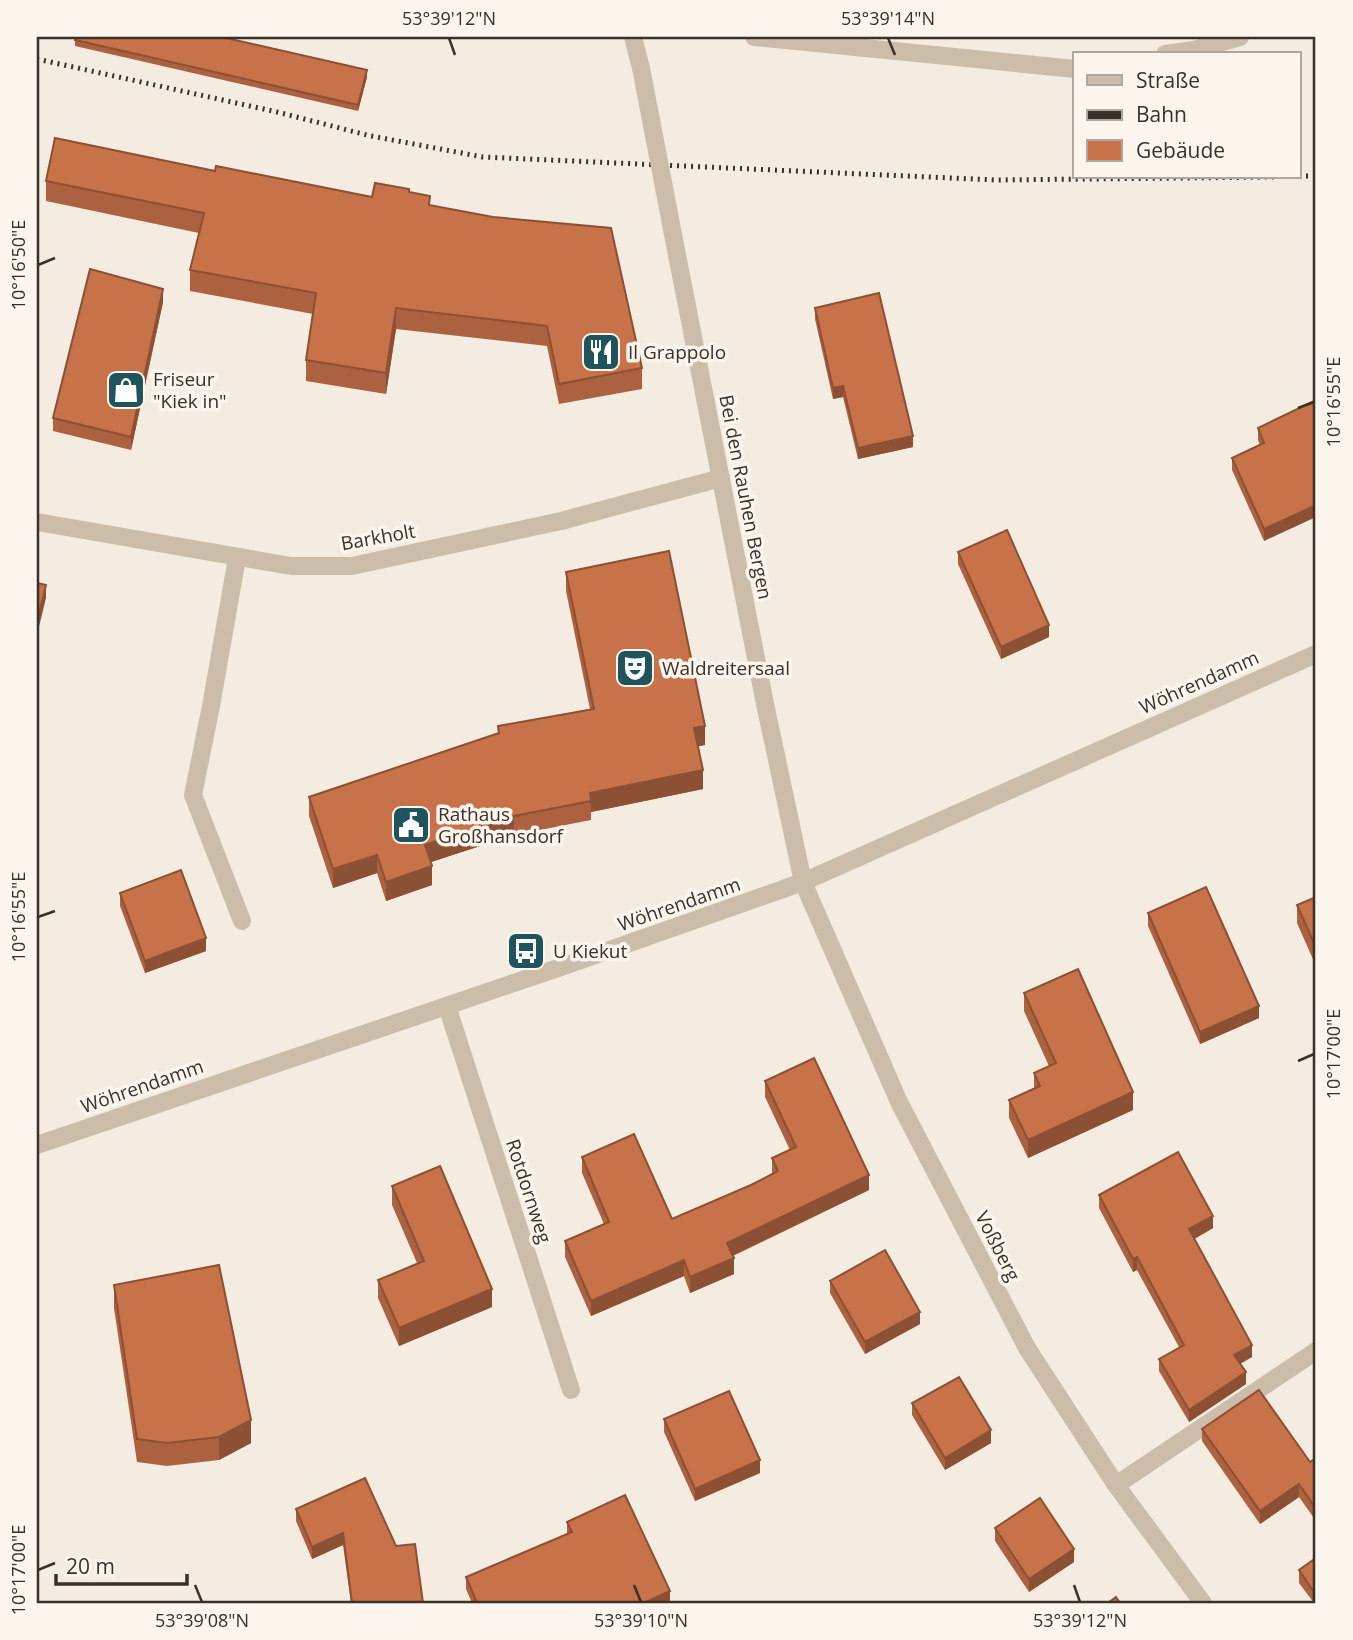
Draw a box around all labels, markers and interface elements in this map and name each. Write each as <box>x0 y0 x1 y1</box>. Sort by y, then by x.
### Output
text: 53°39'12"N <box>402 6 496 30</box>
text: 53°39'14"N <box>841 6 935 30</box>
legend <box>1073 52 1300 178</box>
text: Straße <box>1136 66 1200 94</box>
text: Bahn <box>1136 100 1187 128</box>
text: Gebäude <box>1136 136 1225 164</box>
text: 10°16'50"E <box>6 220 30 310</box>
restaurant icon: Il Grappolo <box>580 331 622 373</box>
place label: Il Grappolo <box>628 339 726 365</box>
text: 10°16'55"E <box>1321 357 1345 447</box>
place label: Friseur "Kiek in" <box>153 366 227 414</box>
shop icon: Friseur "Kiek in" <box>105 369 147 411</box>
street label: Bei den Rauhen Bergen <box>713 393 779 601</box>
street label: Barkholt <box>339 518 418 556</box>
street label: Wöhrendamm <box>1135 644 1263 720</box>
theatre icon: Waldreitersaal <box>614 647 656 689</box>
place label: Waldreitersaal <box>662 655 790 681</box>
place label: Rathaus Großhansdorf <box>438 801 565 849</box>
public building icon: Rathaus Großhansdorf <box>390 804 432 846</box>
street label: Wöhrendamm <box>614 871 744 937</box>
text: 10°16'55"E <box>6 872 30 962</box>
bus stop icon: U Kiekut <box>505 930 547 972</box>
place label: U Kiekut <box>553 938 628 964</box>
text: 10°17'00"E <box>1321 1009 1345 1099</box>
street label: Wöhrendamm <box>77 1053 207 1119</box>
street label: Rotdornweg <box>500 1136 558 1246</box>
street label: Voßberg <box>969 1207 1027 1285</box>
text: 10°17'00"E <box>6 1525 30 1615</box>
scale bar <box>56 1542 187 1586</box>
text: 20 m <box>66 1552 115 1580</box>
text: 53°39'08"N <box>155 1608 249 1632</box>
text: 53°39'10"N <box>594 1608 688 1632</box>
text: 53°39'12"N <box>1033 1608 1127 1632</box>

